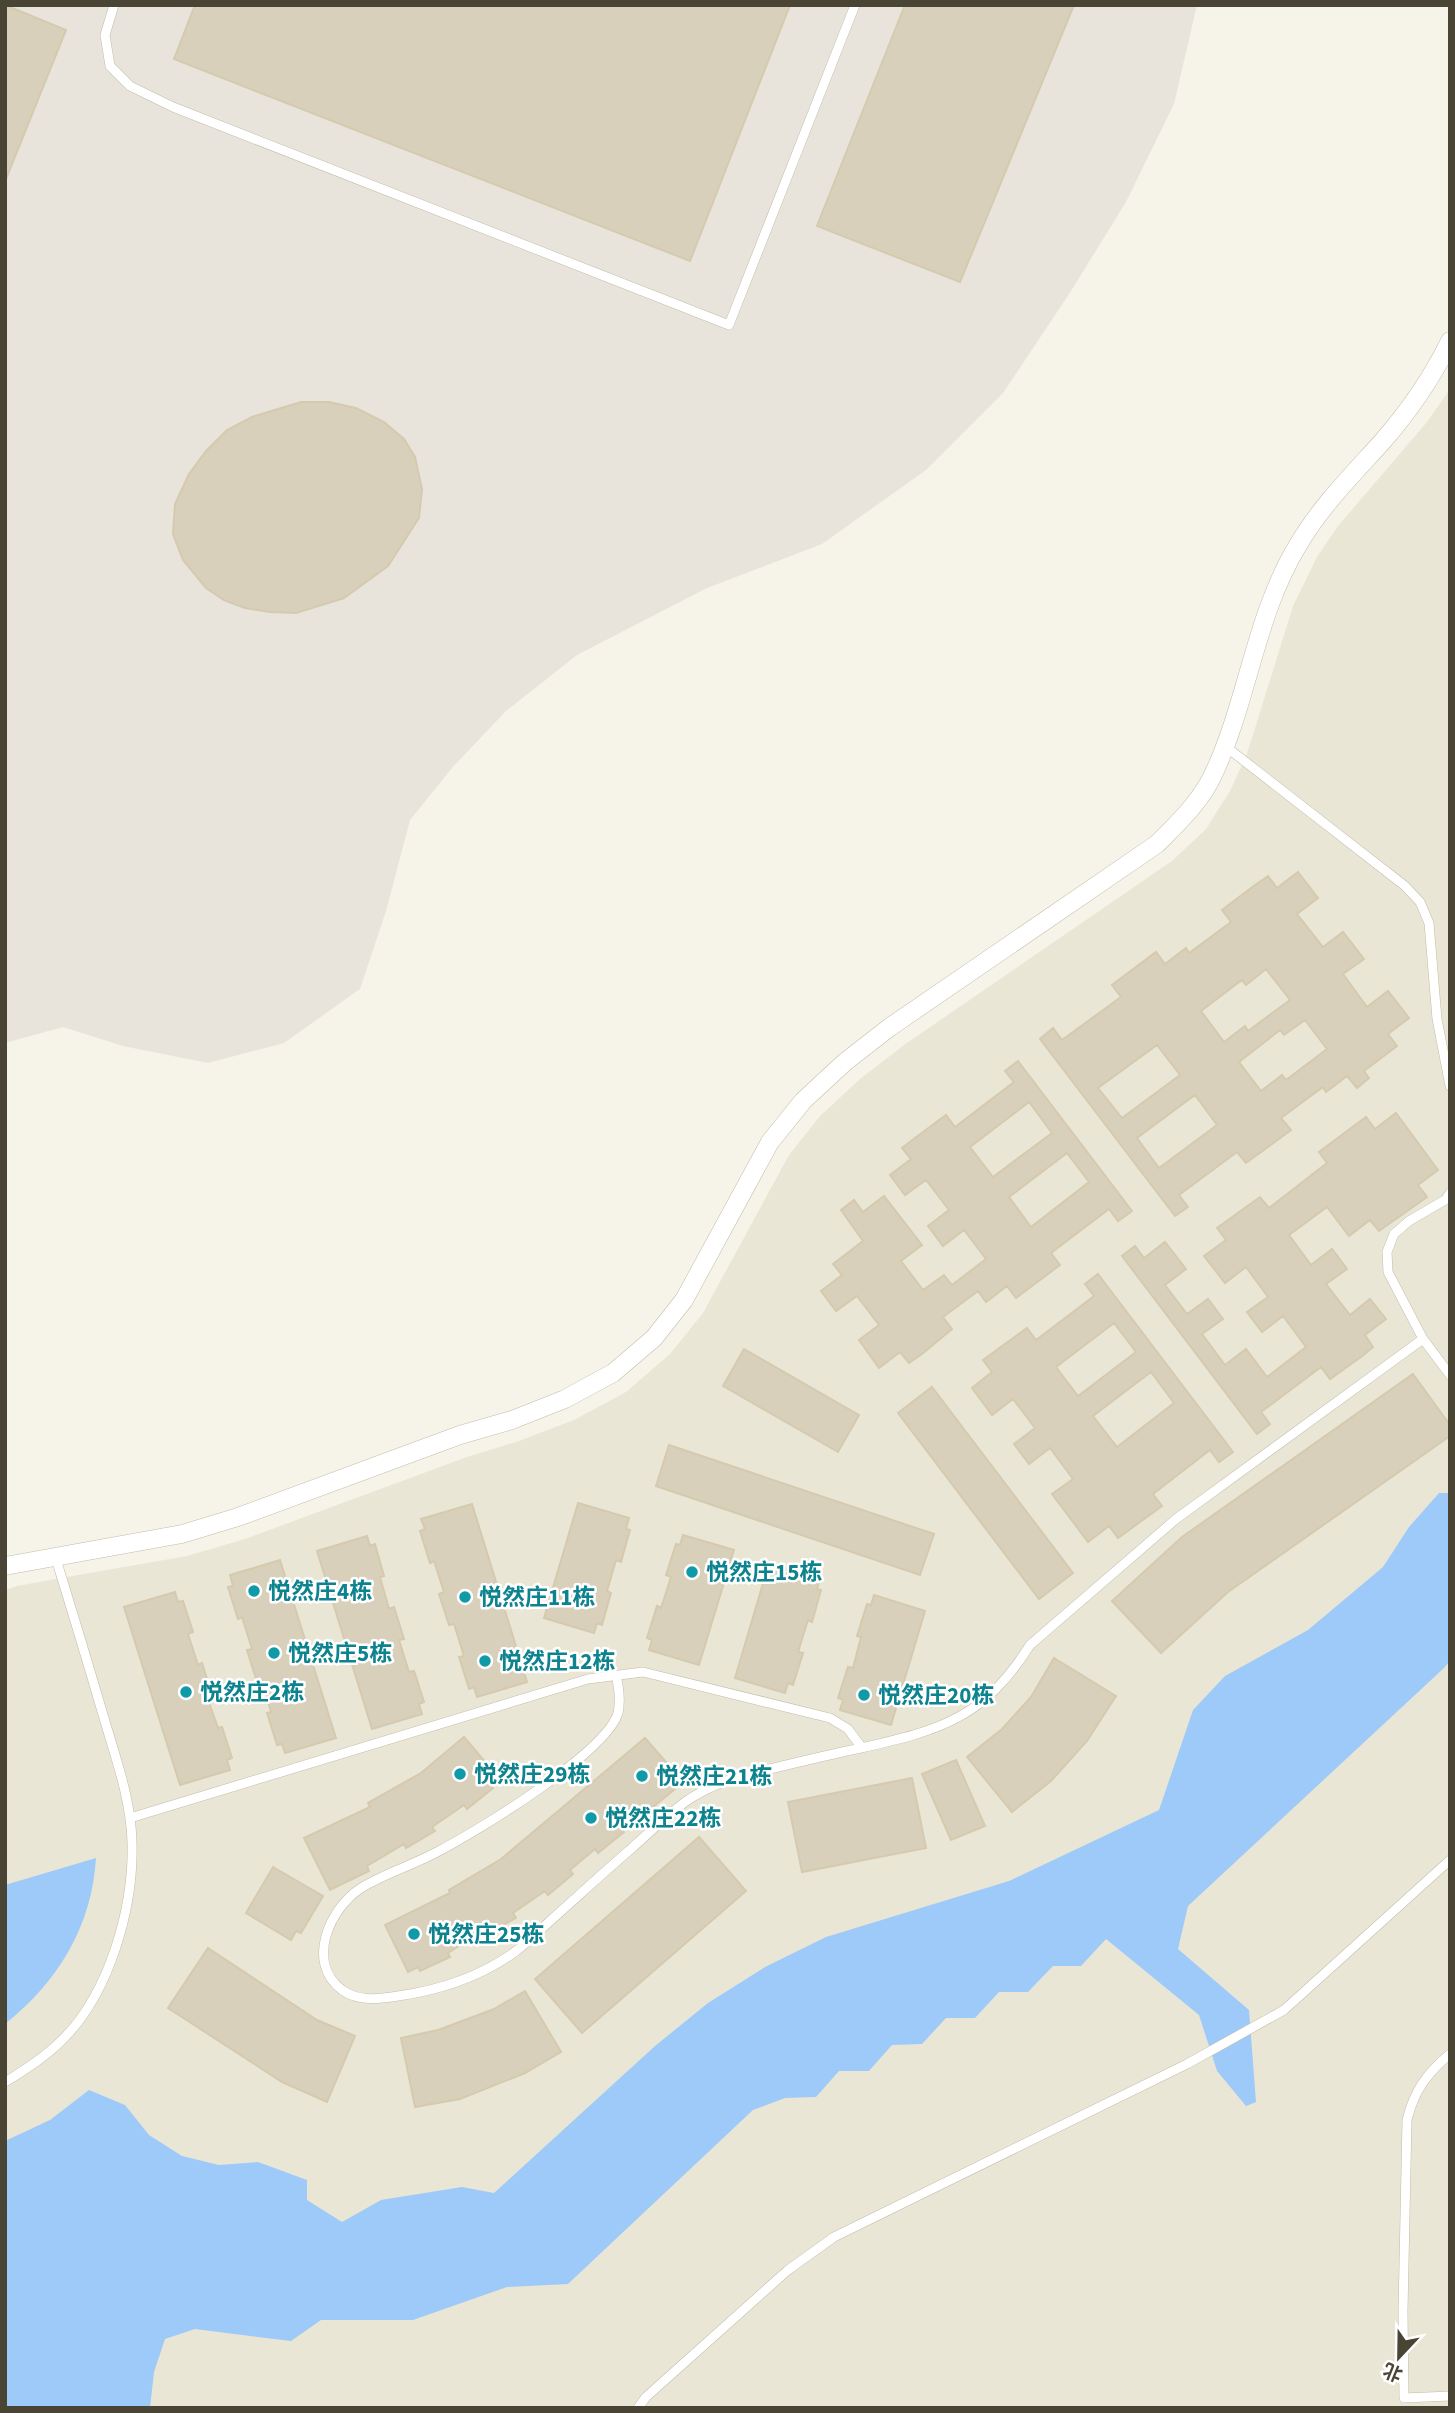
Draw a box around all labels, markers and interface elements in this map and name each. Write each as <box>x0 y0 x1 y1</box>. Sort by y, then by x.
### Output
place label: 悦然庄15栋 <box>706 1556 822 1589</box>
marker: 悦然庄15栋 <box>684 1564 700 1580</box>
place label: 悦然庄4栋 <box>268 1575 372 1608</box>
place label: 悦然庄11栋 <box>479 1581 595 1614</box>
marker: 悦然庄4栋 <box>246 1583 262 1599</box>
marker: 悦然庄11栋 <box>457 1589 473 1605</box>
place label: 悦然庄5栋 <box>288 1637 392 1670</box>
marker: 悦然庄5栋 <box>266 1645 282 1661</box>
place label: 悦然庄12栋 <box>499 1645 615 1678</box>
marker: 悦然庄12栋 <box>477 1653 493 1669</box>
place label: 悦然庄2栋 <box>200 1676 304 1709</box>
place label: 悦然庄20栋 <box>878 1679 994 1712</box>
marker: 悦然庄2栋 <box>178 1684 194 1700</box>
marker: 悦然庄20栋 <box>856 1687 872 1703</box>
place label: 悦然庄29栋 <box>474 1758 590 1791</box>
place label: 悦然庄21栋 <box>656 1760 772 1793</box>
marker: 悦然庄29栋 <box>452 1766 468 1782</box>
marker: 悦然庄21栋 <box>634 1768 650 1784</box>
place label: 悦然庄22栋 <box>605 1802 721 1835</box>
marker: 悦然庄22栋 <box>583 1810 599 1826</box>
place label: 悦然庄25栋 <box>428 1918 544 1951</box>
marker: 悦然庄25栋 <box>406 1926 422 1942</box>
north arrow <box>1364 2322 1434 2392</box>
text: 北 <box>1379 2355 1407 2387</box>

